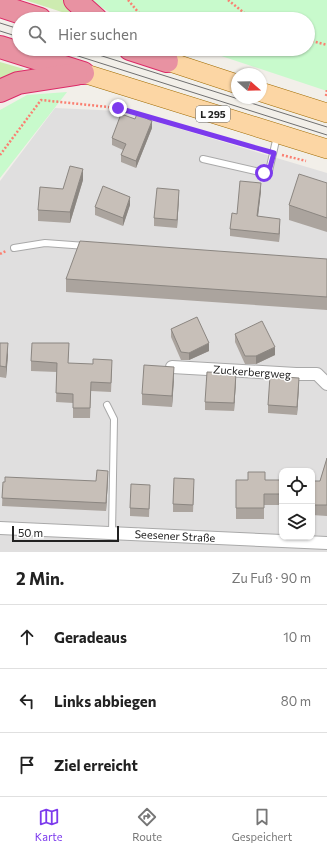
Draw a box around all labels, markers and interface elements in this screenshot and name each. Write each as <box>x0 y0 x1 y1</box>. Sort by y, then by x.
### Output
search box <box>12 12 315 56</box>
icon: search <box>26 23 48 45</box>
text: Hier suchen <box>58 25 138 43</box>
north arrow <box>231 68 267 104</box>
route end <box>109 99 127 117</box>
road number: L 295 <box>196 106 230 122</box>
route start <box>255 164 273 182</box>
street label: Zuckerbergweg <box>213 362 291 381</box>
map controls <box>279 468 315 540</box>
button: locate <box>279 468 315 504</box>
button: layers <box>279 504 315 540</box>
scale bar <box>12 524 119 543</box>
text: 50 m <box>18 526 43 539</box>
street label: Seesener Straße <box>134 527 216 544</box>
text: 2 Min. <box>16 568 64 589</box>
text: Zu Fuß · 90 m <box>232 570 311 586</box>
icon: ahead <box>16 626 38 648</box>
text: Geradeaus <box>54 628 127 646</box>
text: 10 m <box>283 629 311 645</box>
icon: left <box>16 690 38 712</box>
text: Links abbiegen <box>54 692 156 710</box>
text: 80 m <box>281 693 311 709</box>
icon: arrive <box>16 754 38 776</box>
text: Ziel erreicht <box>54 756 138 774</box>
tab: Karte <box>35 806 63 843</box>
tab: Route <box>132 806 162 843</box>
tab: Gespeichert <box>232 806 292 843</box>

